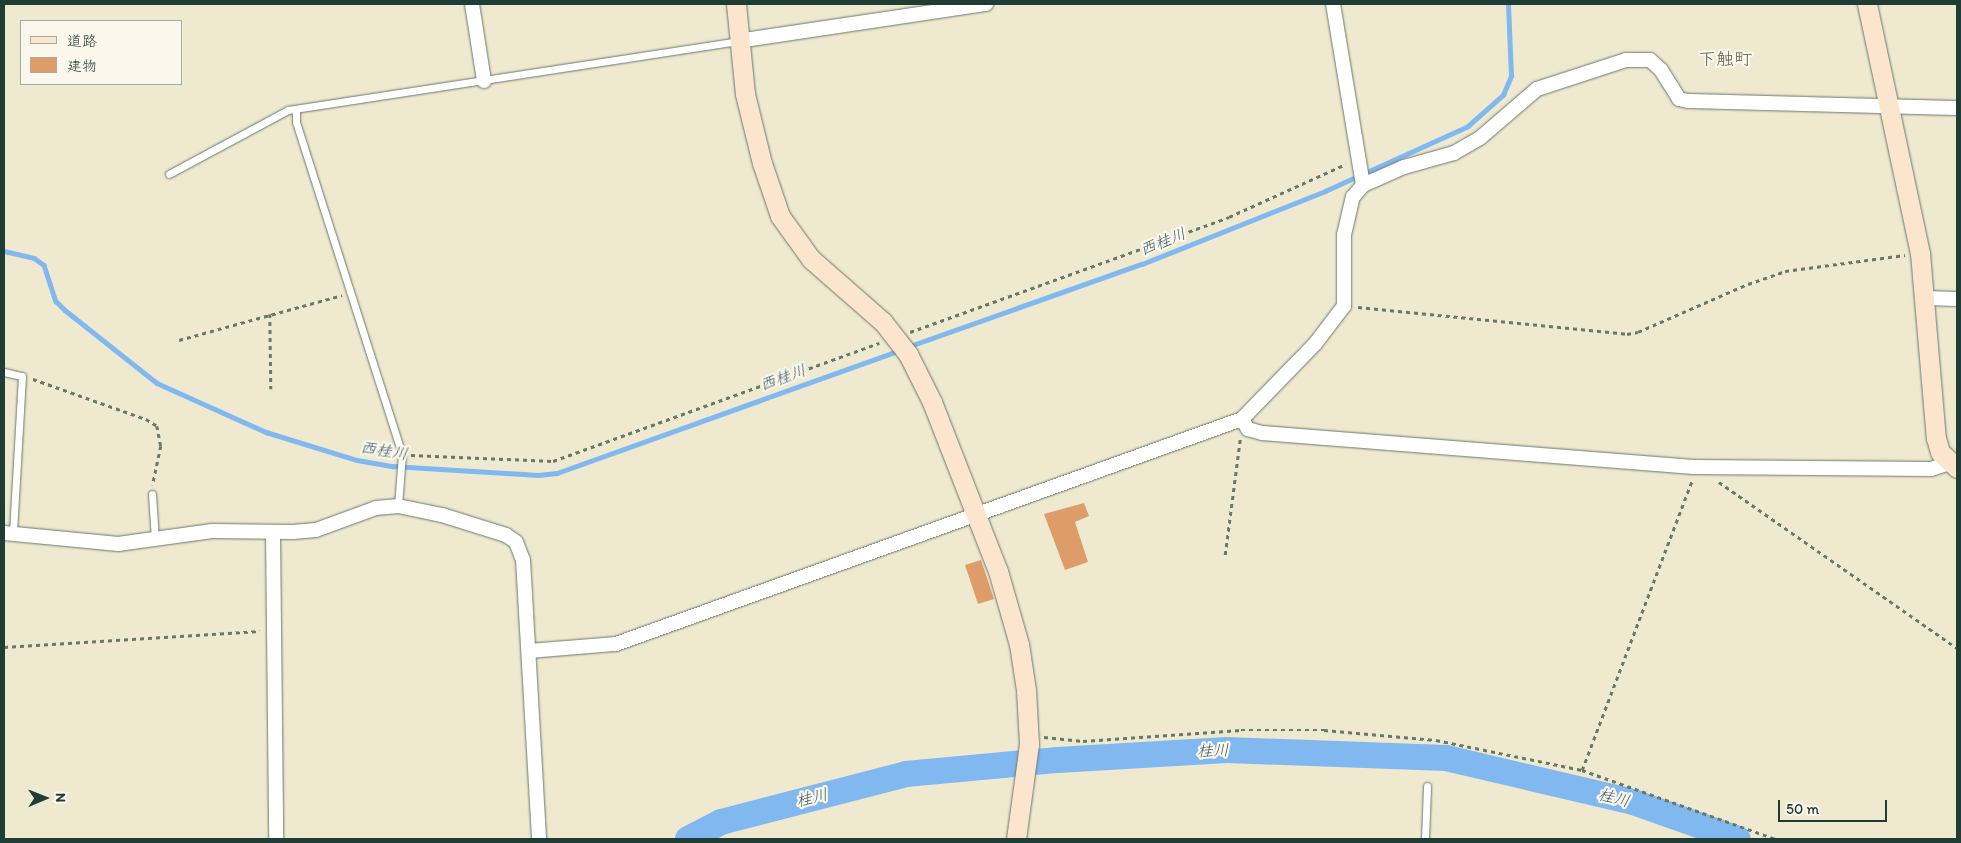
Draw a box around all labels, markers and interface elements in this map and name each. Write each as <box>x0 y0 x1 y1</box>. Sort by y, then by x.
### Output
legend <box>20 20 182 85</box>
text: 道路 <box>67 32 97 50</box>
district label: 下触町 <box>1698 48 1752 70</box>
text: 建物 <box>67 57 97 75</box>
water label: 西桂川 <box>1137 224 1189 260</box>
water label: 西桂川 <box>757 361 809 395</box>
water label: 西桂川 <box>359 438 409 464</box>
water label: 桂川 <box>1197 741 1229 761</box>
north arrow <box>20 773 70 823</box>
water label: 桂川 <box>794 785 830 811</box>
water label: 桂川 <box>1596 785 1632 811</box>
scale bar <box>1781 790 1890 822</box>
text: N <box>52 793 69 803</box>
text: 50 m <box>1786 800 1819 818</box>

